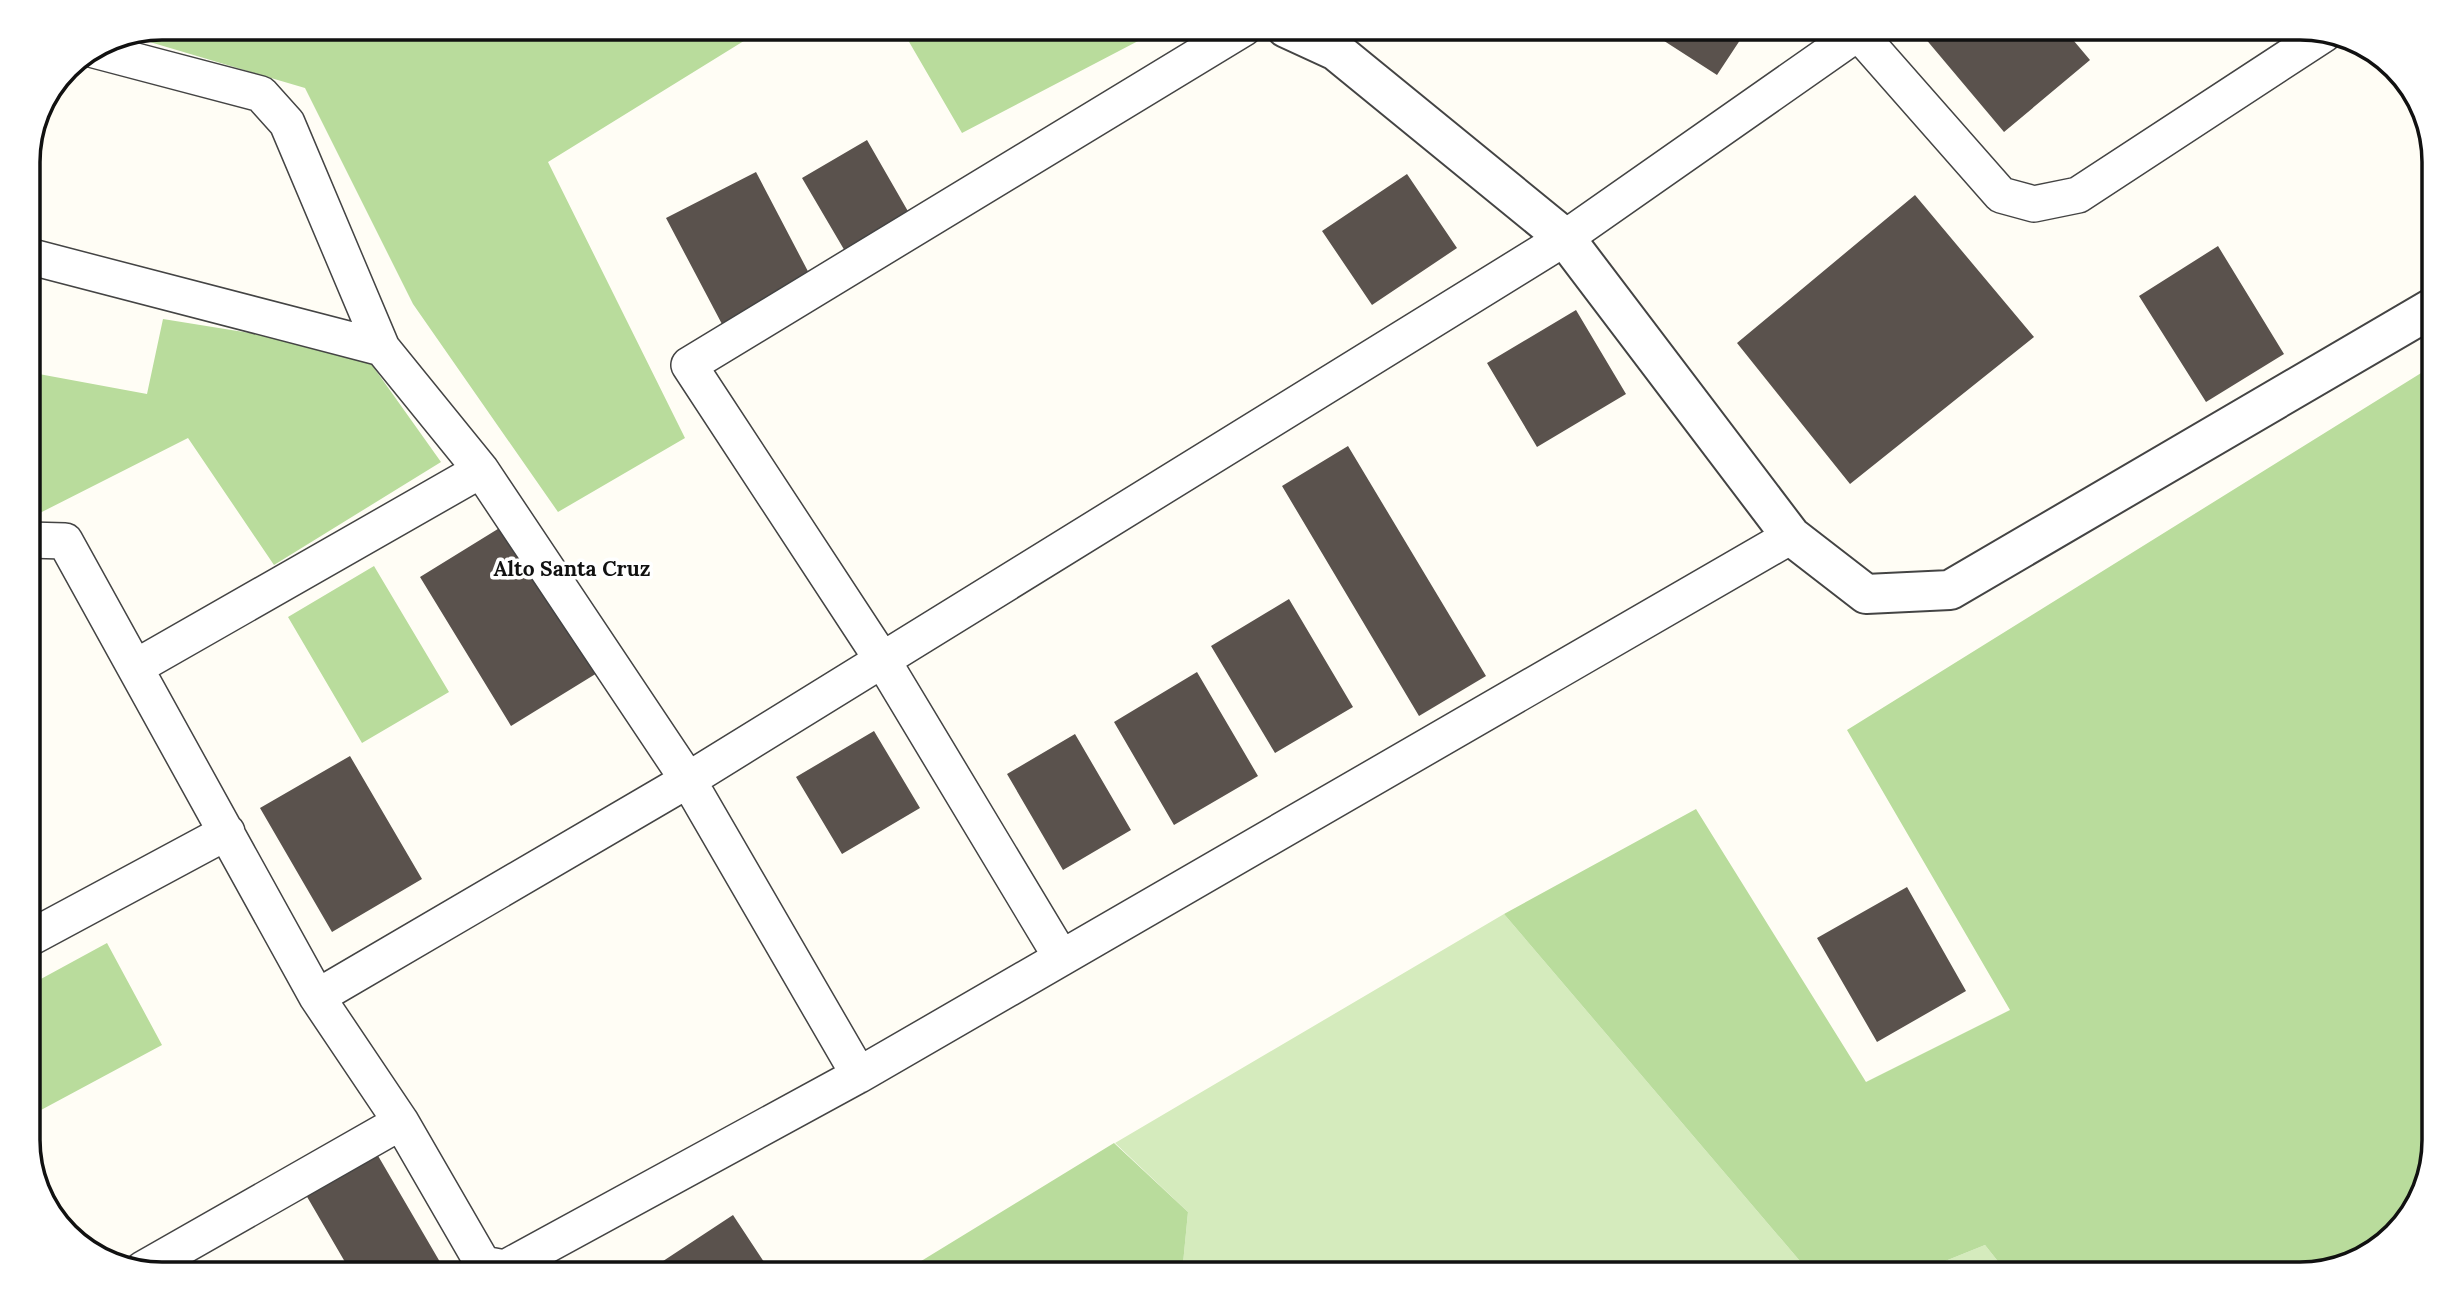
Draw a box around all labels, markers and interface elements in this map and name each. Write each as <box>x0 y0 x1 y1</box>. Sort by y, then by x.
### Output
district label: Alto Santa Cruz <box>494 555 651 582</box>

